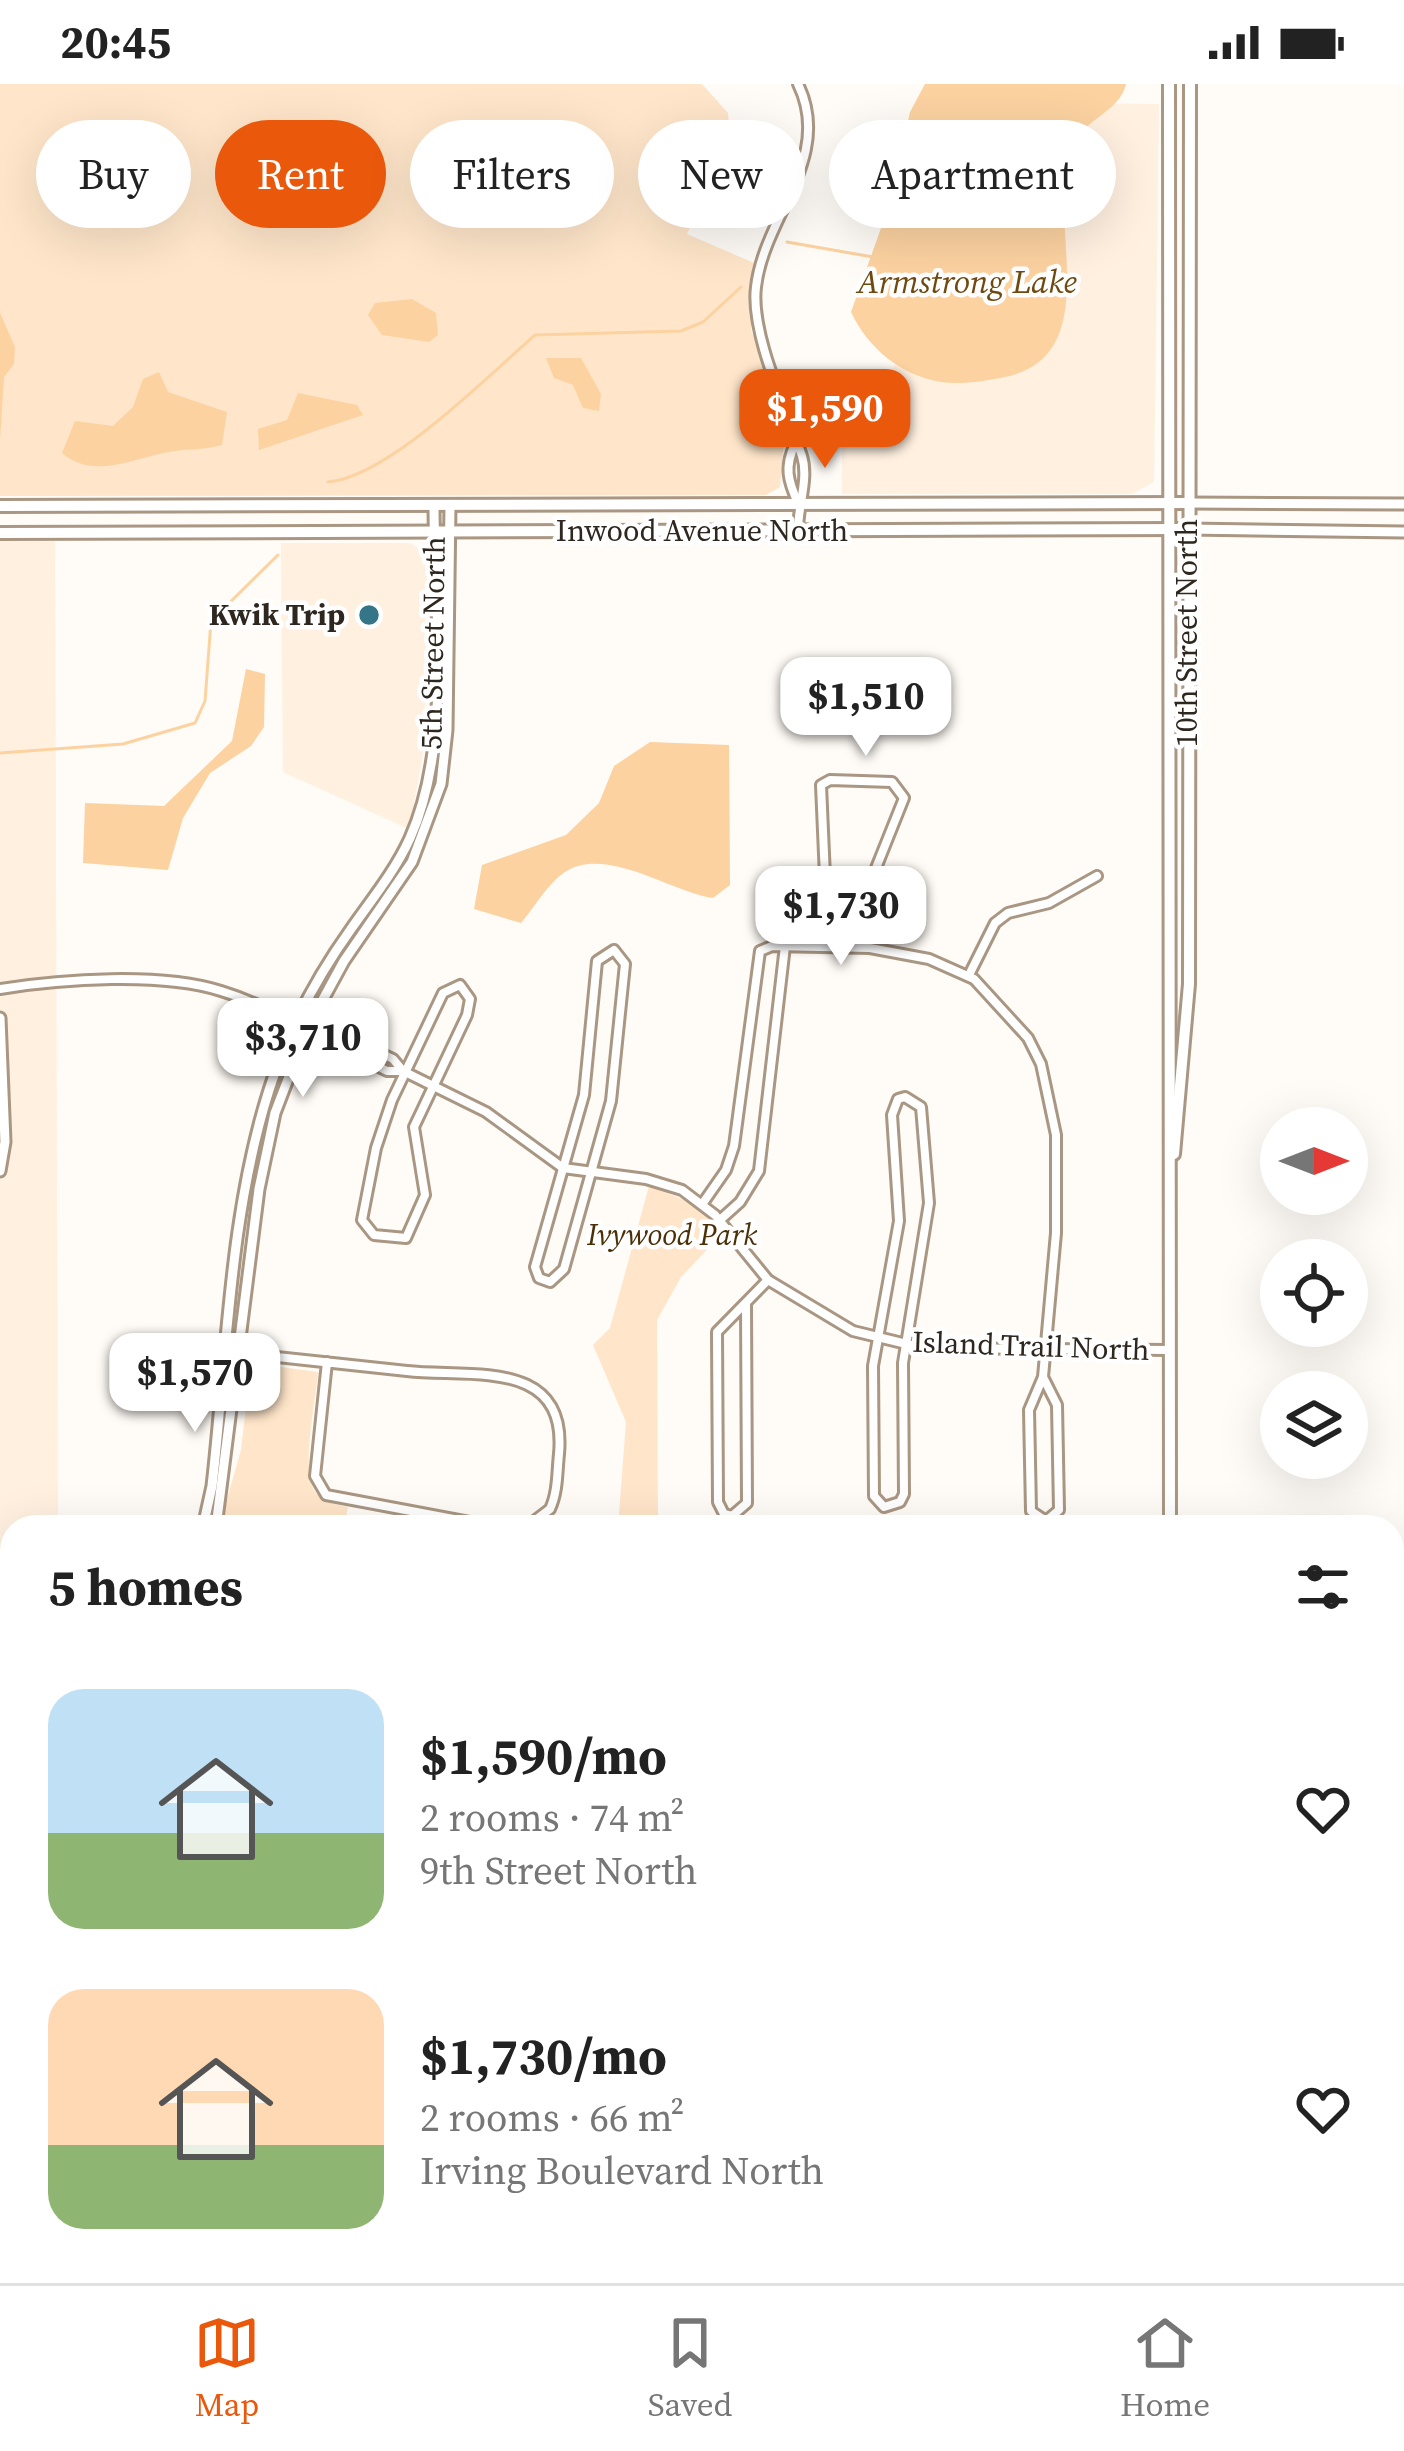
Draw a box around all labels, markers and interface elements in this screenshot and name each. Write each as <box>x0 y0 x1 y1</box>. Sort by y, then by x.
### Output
text: 20:45 <box>60 11 171 73</box>
chip: Buy <box>36 120 191 228</box>
chip: Rent <box>215 120 386 228</box>
chip: Filters <box>410 120 614 228</box>
chip: New <box>638 120 805 228</box>
chip: Apartment <box>829 120 1116 228</box>
water label: Armstrong Lake <box>855 259 1077 304</box>
pin: $1,590 <box>727 369 923 471</box>
text: $1,590 <box>766 381 884 434</box>
street label: Inwood Avenue North <box>556 510 848 551</box>
street label: 10th Street North <box>1166 519 1207 747</box>
street label: 5th Street North <box>410 536 455 750</box>
place label: Kwik Trip <box>209 594 345 635</box>
marker: Kwik Trip <box>356 602 382 628</box>
pin: $1,510 <box>768 657 964 759</box>
text: $1,510 <box>807 669 925 722</box>
pin: $1,730 <box>743 866 939 968</box>
text: $1,730 <box>782 878 900 931</box>
pin: $3,710 <box>205 998 401 1100</box>
text: $3,710 <box>244 1010 362 1063</box>
north arrow <box>1260 1107 1368 1215</box>
map controls <box>1260 1107 1368 1479</box>
park label: Ivywood Park <box>586 1214 758 1255</box>
button: locate <box>1260 1239 1368 1347</box>
street label: Island Trail North <box>912 1321 1150 1370</box>
pin: $1,570 <box>97 1333 293 1435</box>
text: $1,570 <box>136 1345 254 1398</box>
button: layers <box>1260 1371 1368 1479</box>
text: 5 homes <box>48 1552 243 1622</box>
icon: filters <box>1290 1554 1356 1620</box>
text: $1,590/mo <box>420 1721 667 1791</box>
icon: home <box>144 1737 288 1881</box>
icon: heart <box>1290 1776 1356 1842</box>
text: 2 rooms · 74 m² <box>420 1791 684 1844</box>
text: 9th Street North <box>420 1844 698 1897</box>
text: $1,730/mo <box>420 2021 667 2091</box>
icon: home <box>144 2037 288 2181</box>
icon: heart <box>1290 2076 1356 2142</box>
text: 2 rooms · 66 m² <box>420 2091 684 2144</box>
text: Irving Boulevard North <box>420 2144 824 2197</box>
tab: Map <box>194 2310 260 2427</box>
tab: Saved <box>648 2310 732 2427</box>
tab: Home <box>1120 2310 1210 2427</box>

